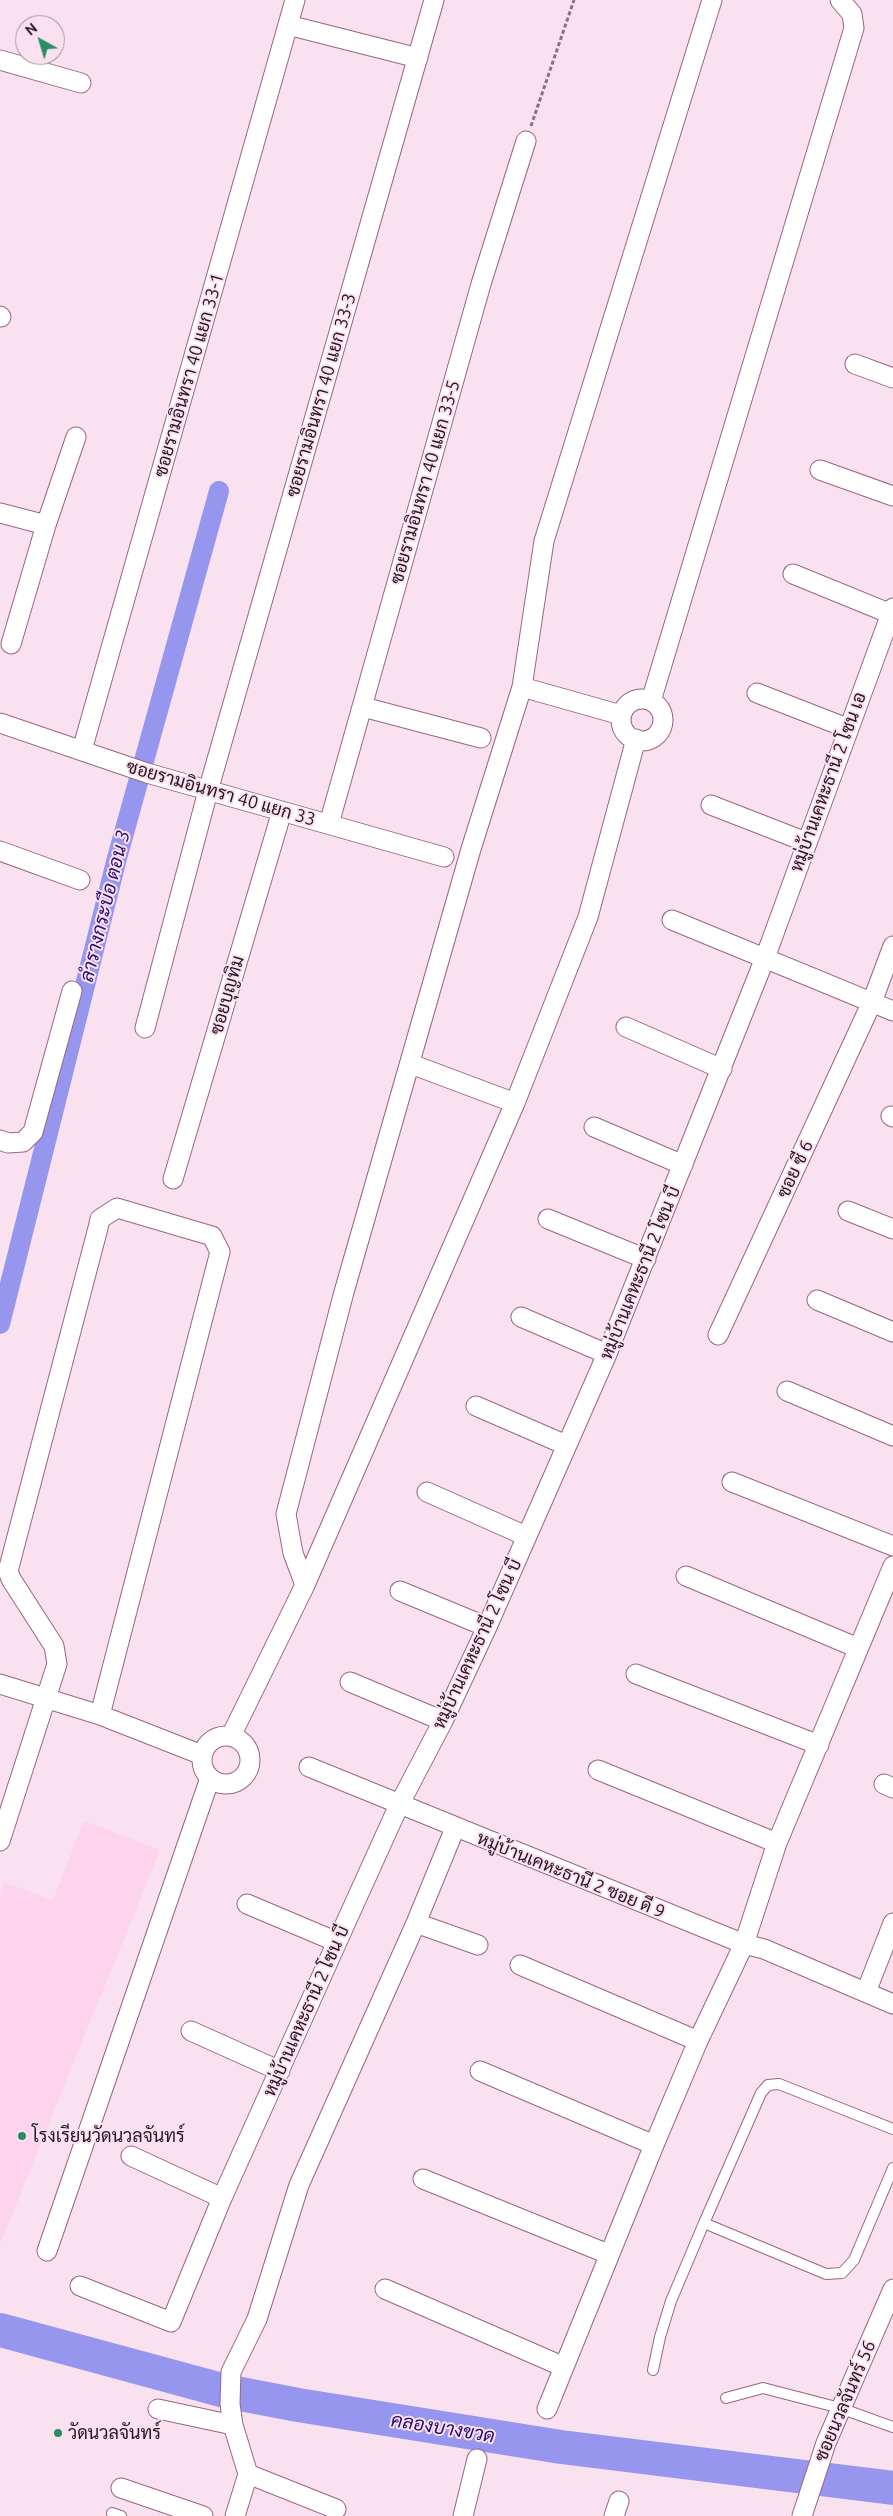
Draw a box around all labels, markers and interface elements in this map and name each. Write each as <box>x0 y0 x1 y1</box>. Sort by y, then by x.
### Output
north arrow <box>15 15 65 65</box>
text: N <box>22 20 40 39</box>
street label: ซอยรามอินทรา 40 แยก 33-1 <box>150 271 228 479</box>
street label: ซอยรามอินทรา 40 แยก 33-3 <box>282 291 360 499</box>
street label: ซอยรามอินทรา 40 แยก 33-5 <box>386 378 464 586</box>
street label: หมู่บ้านเคหะธานี 2 โซน เอ <box>785 689 871 875</box>
street label: ซอยรามอินทรา 40 แยก 33 <box>124 756 318 830</box>
water label: ลำรางกระบือ ตอน 3 <box>75 828 135 984</box>
street label: ซอยบุญทิม <box>205 953 249 1037</box>
street label: ซอย ซี 6 <box>772 1137 818 1201</box>
street label: หมู่บ้านเคหะธานี 2 โซน บี <box>595 1183 685 1363</box>
street label: หมู่บ้านเคหะธานี 2 โซน บี <box>428 1555 526 1733</box>
street label: หมู่บ้านเคหะธานี 2 ซอย ดี 9 <box>474 1827 668 1923</box>
street label: หมู่บ้านเคหะธานี 2 โซน บี <box>258 1922 354 2100</box>
place label: โรงเรียนวัดนวลจันทร์ <box>32 2125 185 2147</box>
marker: โรงเรียนวัดนวลจันทร์ <box>16 2130 28 2142</box>
street label: ซอยนวลจันทร์ 56 <box>810 2337 880 2465</box>
water label: คลองบางขวด <box>390 2409 496 2447</box>
place label: วัดนวลจันทร์ <box>68 2422 161 2444</box>
marker: วัดนวลจันทร์ <box>52 2427 64 2439</box>

